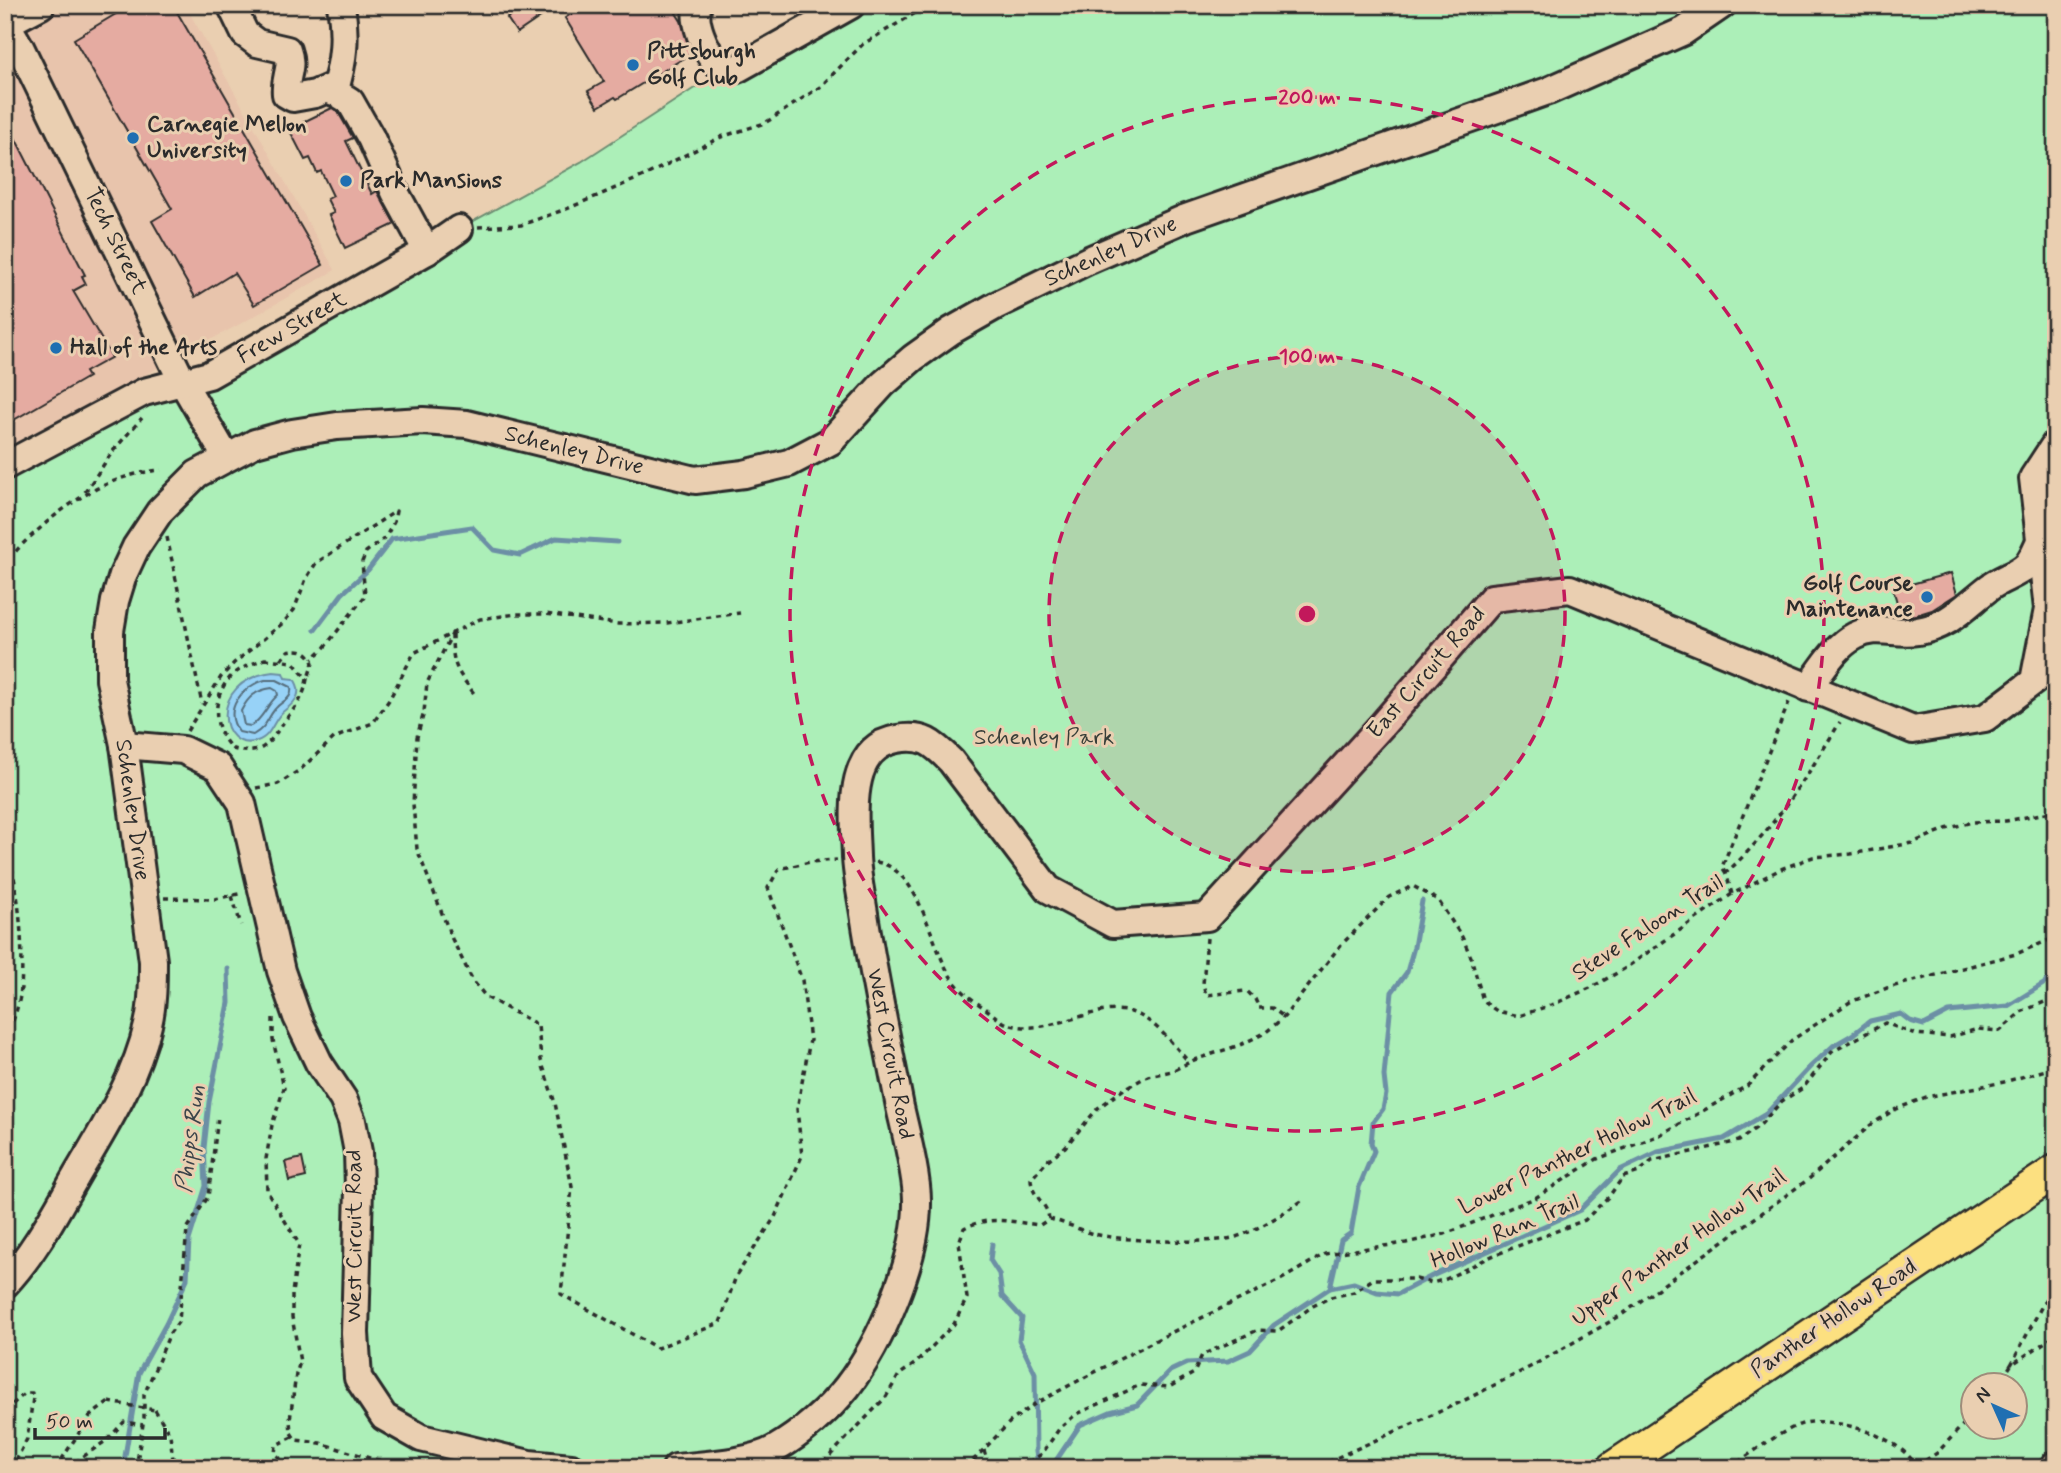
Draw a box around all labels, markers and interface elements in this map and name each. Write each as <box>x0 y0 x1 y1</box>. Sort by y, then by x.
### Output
place label: Pittsburgh Golf Club <box>647 37 756 93</box>
marker: Pittsburgh Golf Club <box>625 57 641 73</box>
text: 200 m <box>1278 84 1336 112</box>
place label: Carnegie Mellon University <box>147 110 306 166</box>
marker: Carnegie Mellon University <box>125 130 141 146</box>
place label: Park Mansions <box>360 166 503 196</box>
marker: Park Mansions <box>338 173 354 189</box>
street label: Tech Street <box>76 183 154 300</box>
street label: Schenley Drive <box>1040 209 1182 295</box>
street label: Frew Street <box>232 284 353 371</box>
place label: Hall of the Arts <box>70 333 217 363</box>
marker: Hall of the Arts <box>48 340 64 356</box>
text: 100 m <box>1279 343 1335 371</box>
street label: Schenley Drive <box>501 419 647 483</box>
place label: Golf Course Maintenance <box>1786 569 1913 625</box>
marker: Golf Course Maintenance <box>1919 589 1935 605</box>
street label: East Circuit Road <box>1361 600 1493 746</box>
centre of rings <box>1295 602 1319 626</box>
park label: Schenley Park <box>974 723 1114 753</box>
street label: Schenley Drive <box>107 737 157 883</box>
street label: Steve Faloon Trail <box>1566 868 1730 988</box>
street label: West Circuit Road <box>859 966 921 1142</box>
street label: Lower Panther Hollow Trail <box>1454 1081 1702 1223</box>
water label: Phipps Run <box>169 1083 213 1195</box>
street label: West Circuit Road <box>340 1149 370 1323</box>
street label: Upper Panther Hollow Trail <box>1566 1162 1792 1334</box>
street label: Hollow Run Trail <box>1426 1187 1584 1277</box>
street label: Panther Hollow Road <box>1745 1252 1923 1386</box>
north arrow <box>1960 1372 2030 1442</box>
text: N <box>1970 1382 1996 1408</box>
scale bar <box>35 1396 164 1440</box>
text: 50 m <box>46 1408 93 1436</box>

